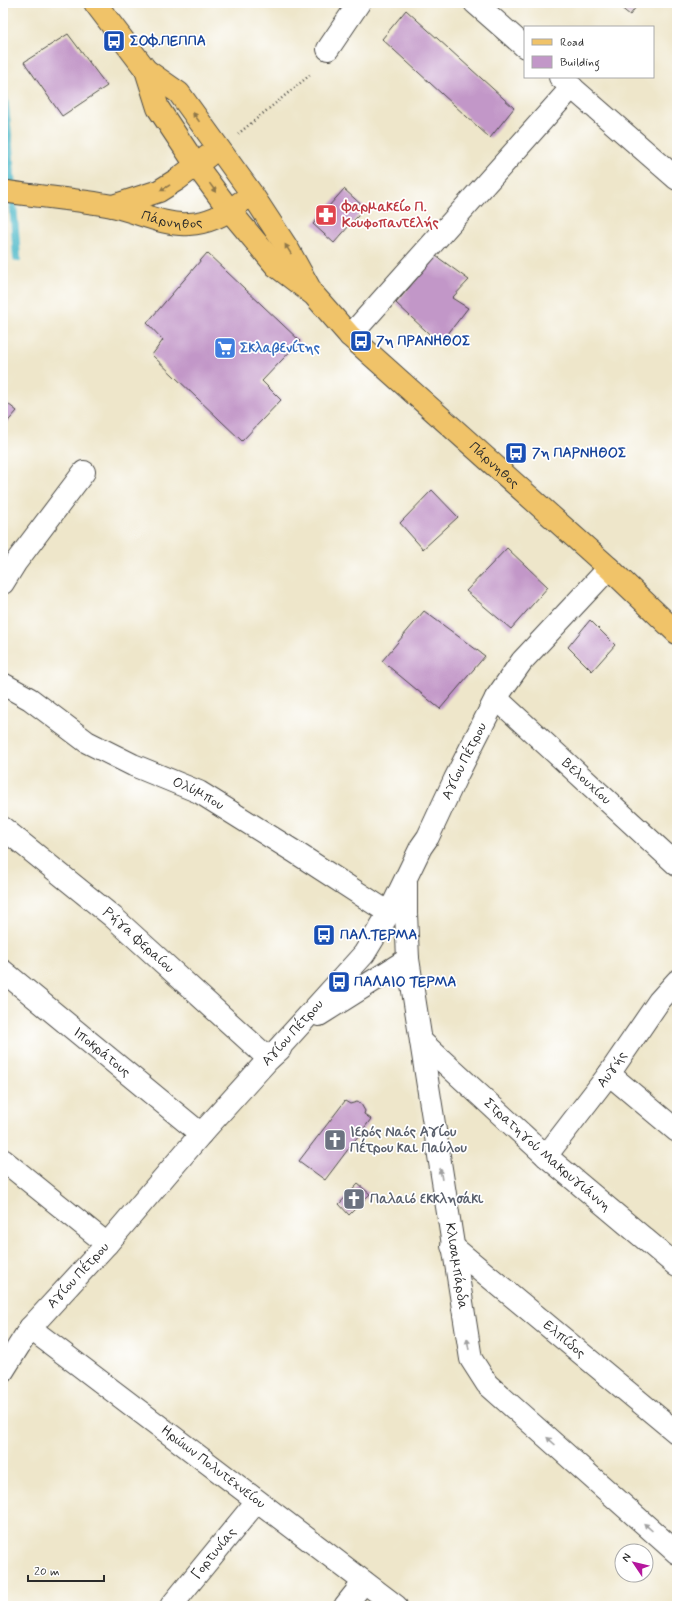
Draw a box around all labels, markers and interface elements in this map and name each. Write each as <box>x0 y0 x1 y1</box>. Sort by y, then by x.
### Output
legend <box>524 26 654 78</box>
bus stop icon: ΣΟΦ.ΠΕΠΠΑ <box>101 28 127 54</box>
place label: ΣΟΦ.ΠΕΠΠΑ <box>130 32 206 50</box>
text: Road <box>560 35 584 51</box>
text: Building <box>560 55 600 72</box>
one-way arrow <box>192 112 200 123</box>
one-way arrow <box>209 182 217 193</box>
one-way arrow <box>159 184 171 191</box>
place label: Φαρμακείο Π. Κουφοπαντελής <box>341 198 439 232</box>
pharmacy icon: Φαρμακείο Π. Κουφοπαντελής <box>313 202 339 228</box>
street label: Πάρνηθος <box>139 206 204 233</box>
one-way arrow <box>284 243 291 255</box>
bus stop icon: 7η ΠΡΑΝΗΘΟΣ <box>348 328 374 354</box>
place label: 7η ΠΡΑΝΗΘΟΣ <box>376 332 470 350</box>
supermarket icon: Σκλαβενίτης <box>212 335 238 361</box>
place label: Σκλαβενίτης <box>240 339 320 357</box>
street label: Πάρνηθος <box>465 438 523 492</box>
bus stop icon: 7η ΠΑΡΝΗΘΟΣ <box>503 440 529 466</box>
place label: 7η ΠΑΡΝΗΘΟΣ <box>532 444 626 462</box>
street label: Αγίου Πέτρου <box>438 719 491 803</box>
street label: Βελουχίου <box>558 754 615 809</box>
street label: Ολύμπου <box>170 773 227 814</box>
street label: Ρήγα Φεραίου <box>99 903 178 977</box>
bus stop icon: ΠΑΛ.ΤΕΡΜΑ <box>311 922 337 948</box>
place label: ΠΑΛ.ΤΕΡΜΑ <box>340 926 417 944</box>
bus stop icon: ΠΑΛΑΙΟ ΤΕΡΜΑ <box>326 969 352 995</box>
place label: ΠΑΛΑΙΟ ΤΕΡΜΑ <box>354 973 456 991</box>
street label: Αγίου Πέτρου <box>258 996 328 1070</box>
street label: Ιποκράτους <box>69 1023 134 1081</box>
street label: Αυγής <box>593 1048 631 1091</box>
street label: Στρατηγού Μακρυγιάννη <box>480 1094 615 1216</box>
place label: Ιερός Ναός Αγίου Πέτρου και Παύλου <box>350 1123 468 1157</box>
church icon: Ιερός Ναός Αγίου Πέτρου και Παύλου <box>322 1127 348 1153</box>
one-way arrow <box>438 1168 444 1180</box>
church icon: Παλαιό εκκλησάκι <box>341 1186 367 1212</box>
place label: Παλαιό εκκλησάκι <box>370 1190 484 1208</box>
street label: Κλισαμπάρδα <box>441 1222 472 1311</box>
street label: Αγίου Πέτρου <box>43 1238 113 1313</box>
street label: Ελπίδος <box>539 1316 589 1362</box>
one-way arrow <box>465 1338 471 1350</box>
street label: Ηρώων Πολυτεχνείου <box>157 1422 269 1513</box>
one-way arrow <box>545 1436 556 1445</box>
one-way arrow <box>643 1522 653 1532</box>
street label: Γορτυνίας <box>188 1524 241 1583</box>
north arrow <box>614 1543 654 1583</box>
text: N <box>619 1551 634 1565</box>
scale bar <box>28 1557 104 1583</box>
text: 20 m <box>34 1564 60 1580</box>

